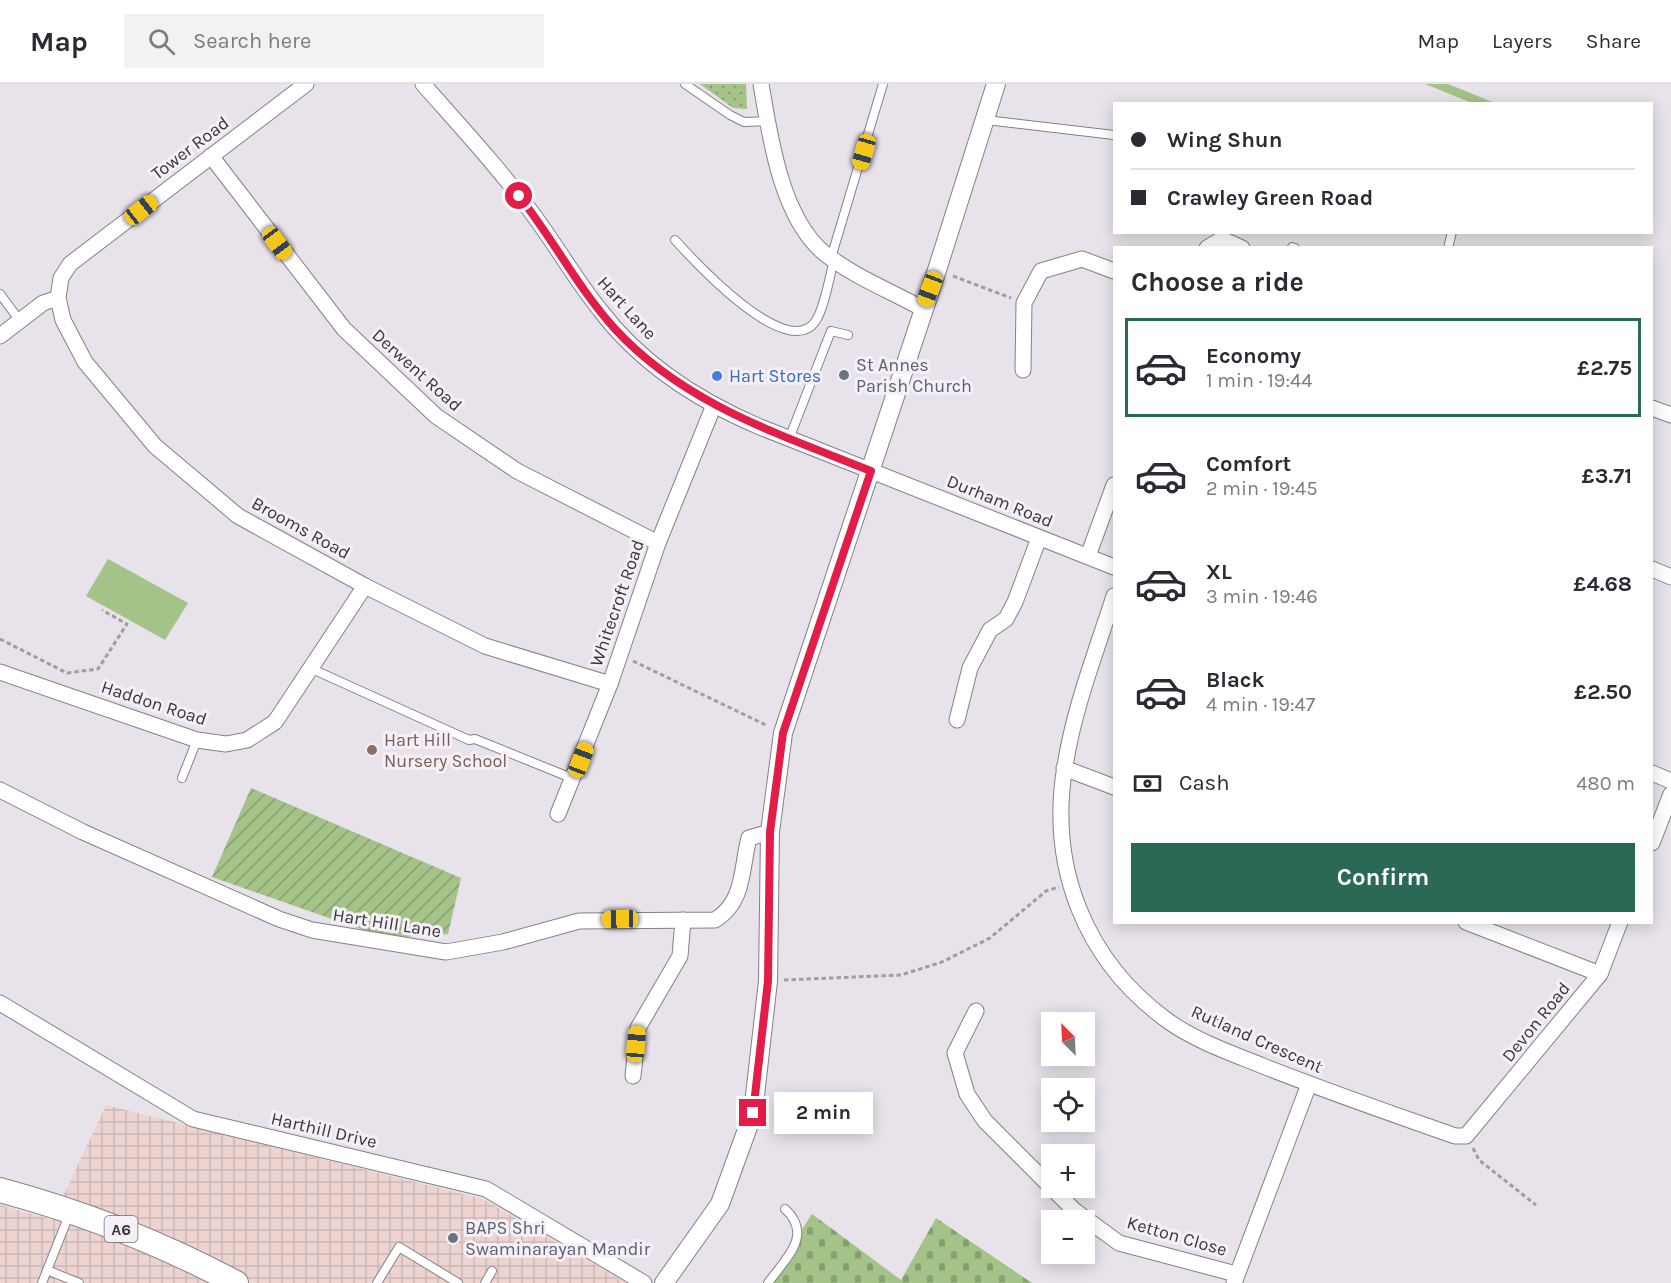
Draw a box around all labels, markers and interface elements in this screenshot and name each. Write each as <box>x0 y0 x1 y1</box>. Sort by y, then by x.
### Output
search box <box>124 14 544 68</box>
text: Map <box>30 25 88 58</box>
icon: search <box>145 25 178 58</box>
text: Search here <box>193 28 311 54</box>
text: Map <box>1417 29 1459 53</box>
text: Layers <box>1492 29 1553 53</box>
text: Share <box>1586 29 1641 53</box>
street label: Tower Road <box>147 112 233 184</box>
text: Wing Shun <box>1167 127 1282 153</box>
car <box>850 132 878 172</box>
route start <box>505 182 532 209</box>
text: Crawley Green Road <box>1167 185 1373 211</box>
car <box>121 192 161 228</box>
car <box>259 223 295 263</box>
text: Choose a ride <box>1131 266 1304 298</box>
car <box>915 269 945 309</box>
street label: Hart Lane <box>593 272 661 344</box>
street label: Derwent Road <box>368 324 466 416</box>
icon: car <box>1134 341 1188 395</box>
text: Economy <box>1206 343 1301 369</box>
place label: St Annes Parish Church <box>856 354 972 397</box>
text: £2.75 <box>1577 355 1632 381</box>
place label: Hart Stores <box>729 365 821 387</box>
marker: St Annes Parish Church <box>837 368 851 382</box>
marker: Hart Stores <box>710 369 724 383</box>
text: 1 min · 19:44 <box>1206 369 1312 392</box>
icon: car <box>1134 449 1188 503</box>
text: Comfort <box>1206 451 1291 477</box>
text: £3.71 <box>1582 463 1632 489</box>
street label: Durham Road <box>944 470 1056 532</box>
text: 2 min · 19:45 <box>1206 477 1317 500</box>
street label: Brooms Road <box>248 492 354 564</box>
street label: Whitecroft Road <box>585 537 649 669</box>
icon: car <box>1134 557 1188 611</box>
text: XL <box>1206 559 1232 585</box>
text: £4.68 <box>1573 571 1632 597</box>
text: 3 min · 19:46 <box>1206 585 1318 608</box>
icon: car <box>1134 665 1188 719</box>
text: Black <box>1206 667 1265 693</box>
street label: Haddon Road <box>98 676 210 730</box>
text: £2.50 <box>1574 679 1632 705</box>
text: 4 min · 19:47 <box>1206 693 1315 716</box>
place label: Hart Hill Nursery School <box>384 729 507 772</box>
car <box>566 740 596 780</box>
marker: Hart Hill Nursery School <box>365 743 379 757</box>
icon: cash <box>1131 767 1164 800</box>
text: Cash <box>1179 770 1229 796</box>
text: 480 m <box>1576 772 1635 795</box>
button: Confirm <box>1131 843 1635 912</box>
street label: Hart Hill Lane <box>331 904 443 942</box>
car <box>602 910 638 928</box>
street label: Devon Road <box>1497 978 1575 1066</box>
street label: Rutland Crescent <box>1188 1000 1326 1078</box>
north arrow <box>1041 1012 1095 1066</box>
map controls <box>1041 1012 1095 1264</box>
car <box>625 1025 647 1063</box>
button: locate <box>1041 1078 1095 1132</box>
callout: 2 min <box>774 1092 873 1134</box>
route end <box>739 1099 766 1126</box>
text: 2 min <box>796 1101 851 1124</box>
street label: Harthill Drive <box>269 1107 379 1153</box>
button: + <box>1041 1144 1095 1198</box>
button: − <box>1041 1210 1095 1264</box>
street label: Ketton Close <box>1124 1211 1230 1261</box>
road number: A6 <box>104 1216 138 1242</box>
place label: BAPS Shri Swaminarayan Mandir <box>465 1217 651 1260</box>
marker: BAPS Shri Swaminarayan Mandir <box>446 1231 460 1245</box>

